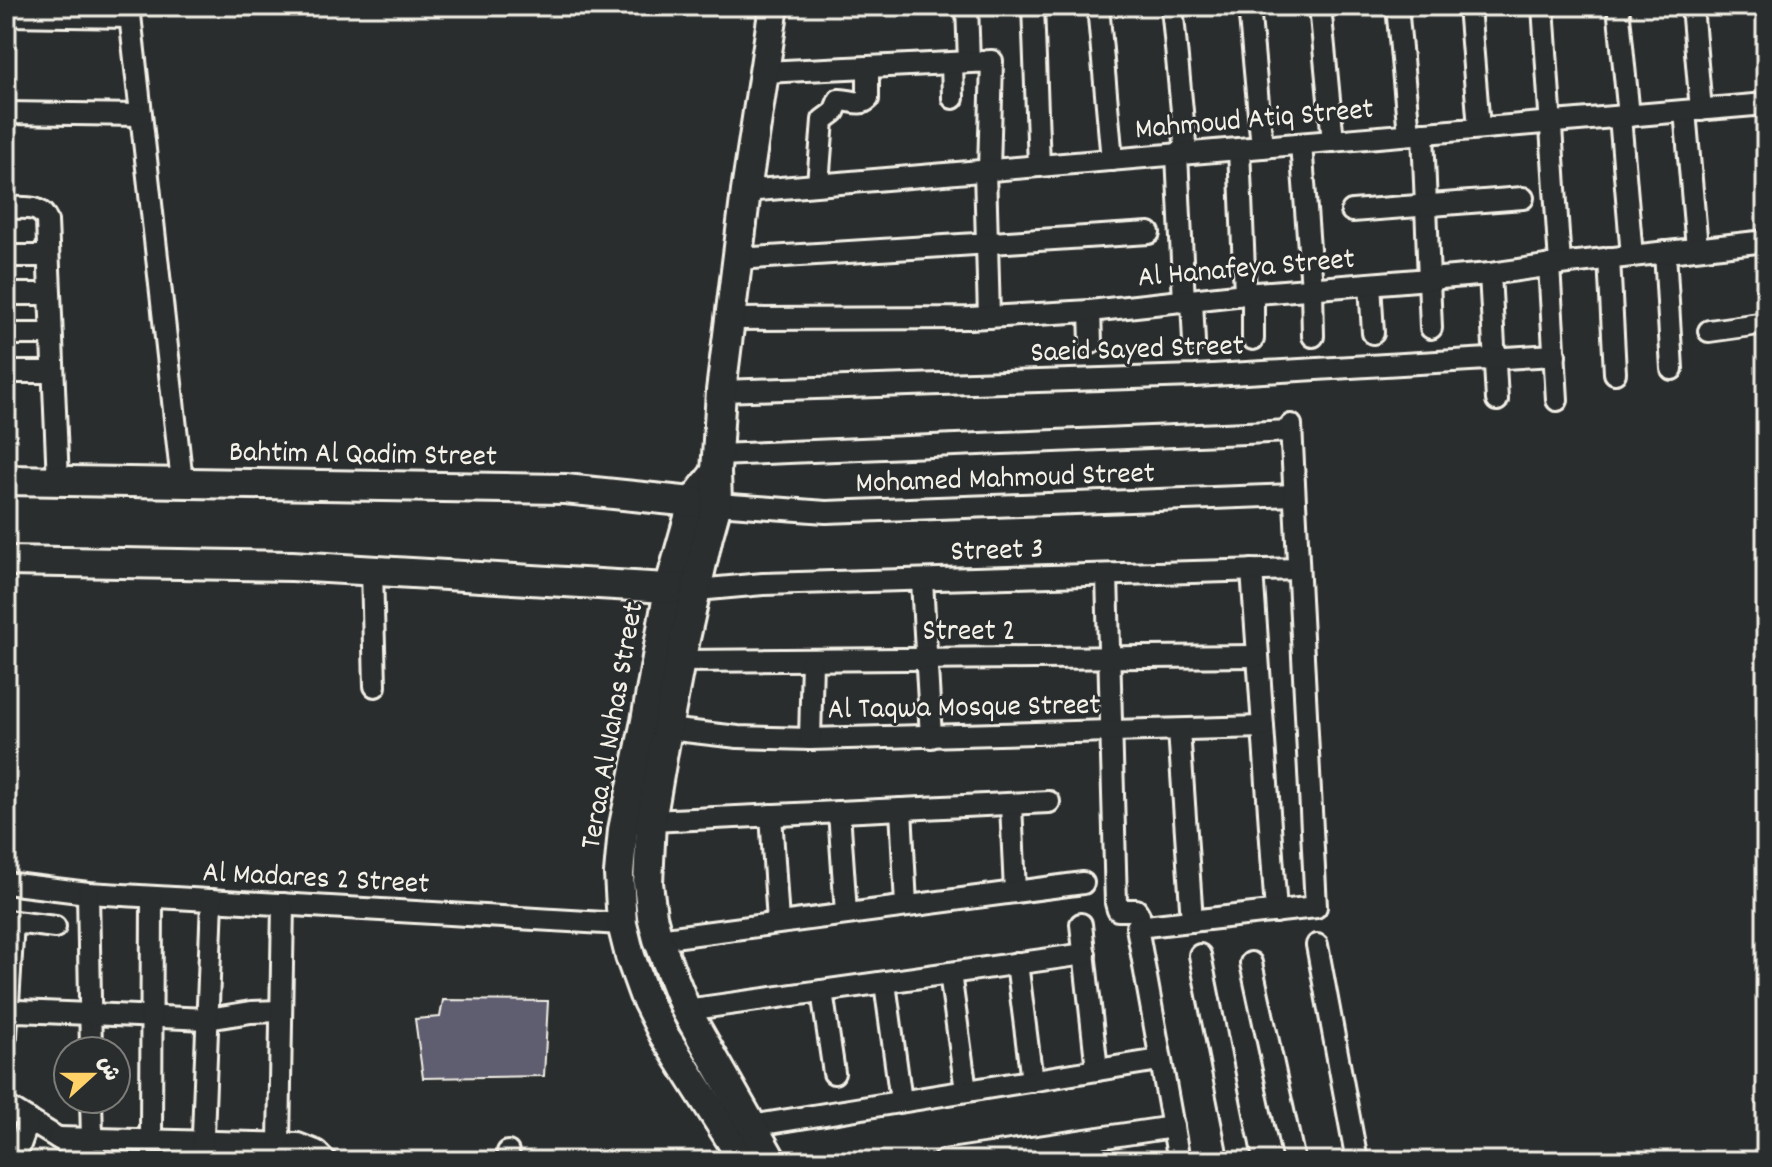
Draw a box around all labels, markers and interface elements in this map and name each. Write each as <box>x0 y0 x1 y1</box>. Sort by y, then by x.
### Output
street label: Mahmoud Atiq Street <box>1133 90 1375 153</box>
street label: Al Hanafeya Street <box>1136 240 1357 301</box>
street label: Saeid Sayed Street <box>1030 326 1245 377</box>
street label: Bahtim Al Qadim Street <box>229 433 497 480</box>
street label: Mohamed Mahmoud Street <box>855 454 1156 507</box>
street label: Street 3 <box>950 529 1044 576</box>
street label: Teraa Al Nahas Street <box>571 599 657 853</box>
street label: Street 2 <box>923 612 1015 655</box>
street label: Al Taqwa Mosque Street <box>827 686 1101 733</box>
street label: Al Madares 2 Street <box>201 853 430 908</box>
north arrow <box>52 1035 132 1115</box>
text: ش <box>89 1052 126 1086</box>

